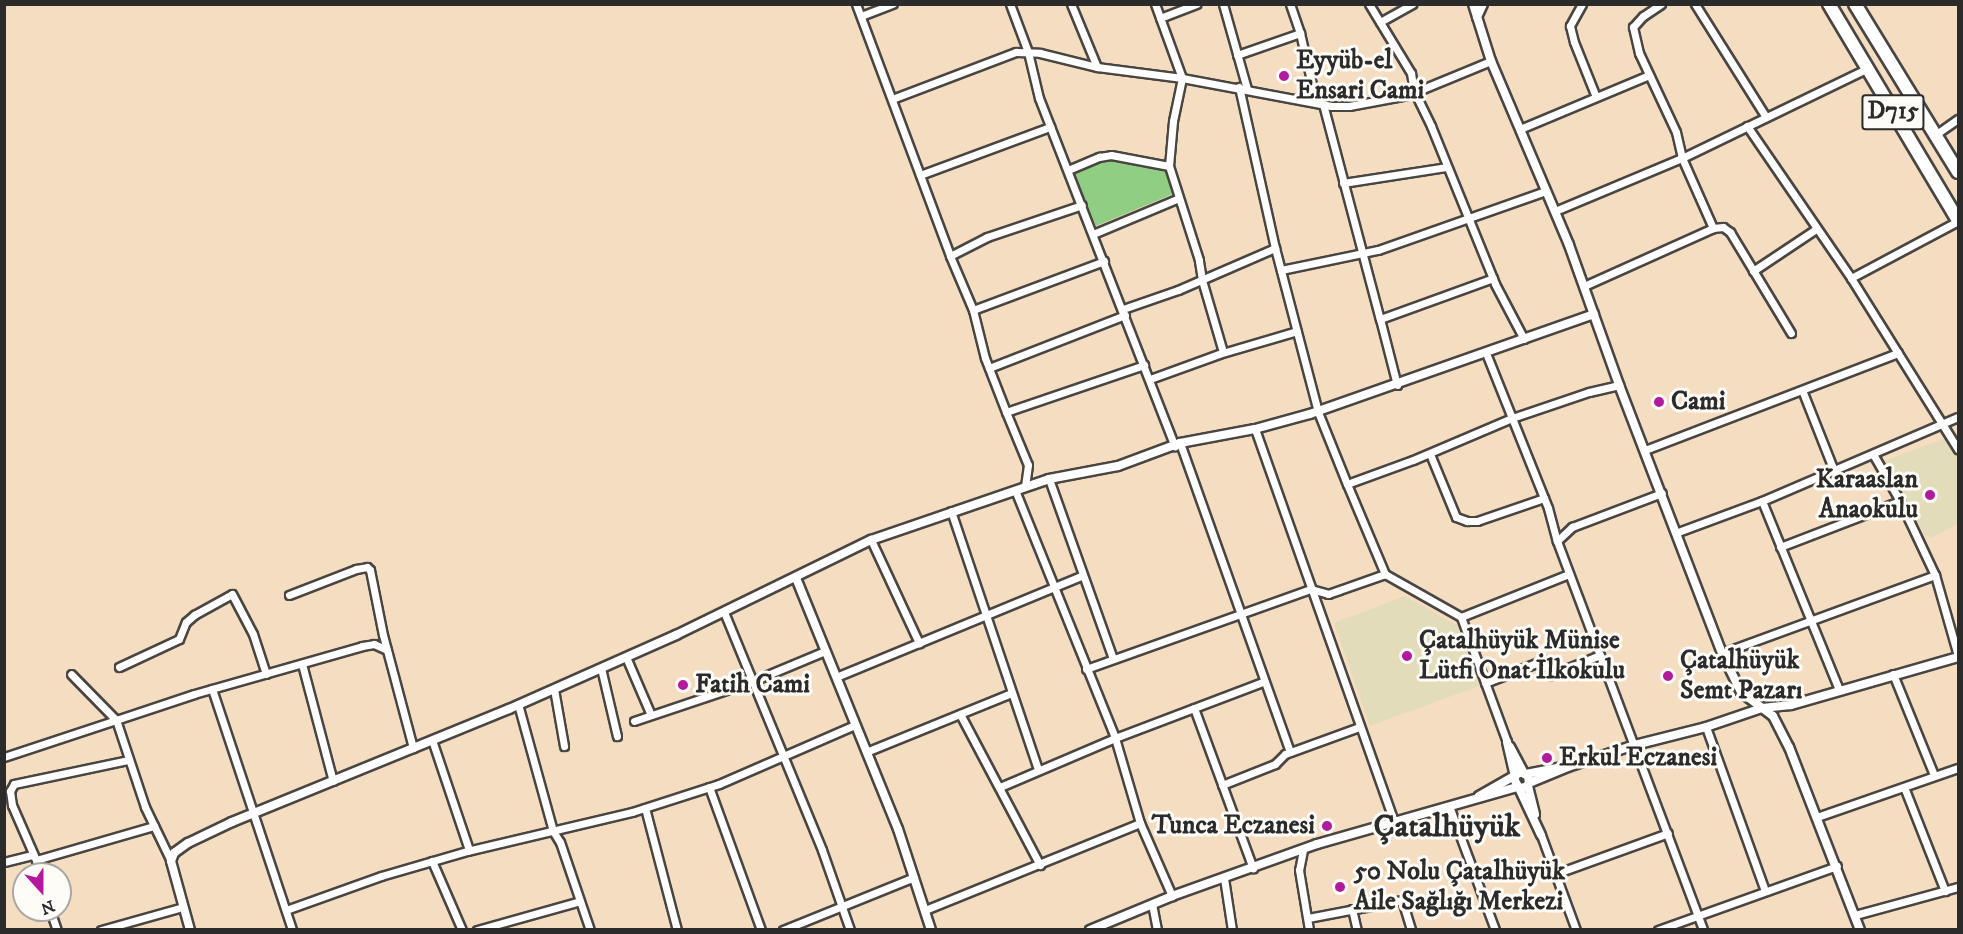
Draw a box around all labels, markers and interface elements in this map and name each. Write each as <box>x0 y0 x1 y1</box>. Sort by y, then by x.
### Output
place label: Eyyüb-el Ensari Cami <box>1296 45 1424 106</box>
marker: Eyyüb-el Ensari Cami <box>1277 69 1291 83</box>
road number: D715 <box>1860 91 1926 133</box>
place label: Cami <box>1671 386 1726 418</box>
marker: Cami <box>1652 395 1666 409</box>
place label: Karaaslan Anaokulu <box>1816 464 1918 526</box>
marker: Karaaslan Anaokulu <box>1923 488 1937 502</box>
place label: Çatalhüyük Münise Lütfi Onat İlkokulu <box>1419 625 1625 686</box>
place label: Çatalhüyük Semt Pazarı <box>1680 645 1803 706</box>
marker: Çatalhüyük Münise Lütfi Onat İlkokulu <box>1400 649 1414 663</box>
place label: Fatih Cami <box>695 669 810 701</box>
marker: Çatalhüyük Semt Pazarı <box>1661 669 1675 683</box>
marker: Fatih Cami <box>676 678 690 692</box>
place label: Erkul Eczanesi <box>1559 742 1717 774</box>
marker: Erkul Eczanesi <box>1540 751 1554 765</box>
district label: Çatalhüyük <box>1374 808 1520 846</box>
place label: Tunca Eczanesi <box>1152 810 1315 842</box>
marker: Tunca Eczanesi <box>1320 819 1334 833</box>
place label: 50 Nolu Çatalhüyük Aile Sağlığı Merkezi <box>1354 856 1565 918</box>
north arrow <box>12 862 72 922</box>
marker: 50 Nolu Çatalhüyük Aile Sağlığı Merkezi <box>1331 878 1349 896</box>
text: N <box>38 895 57 919</box>

